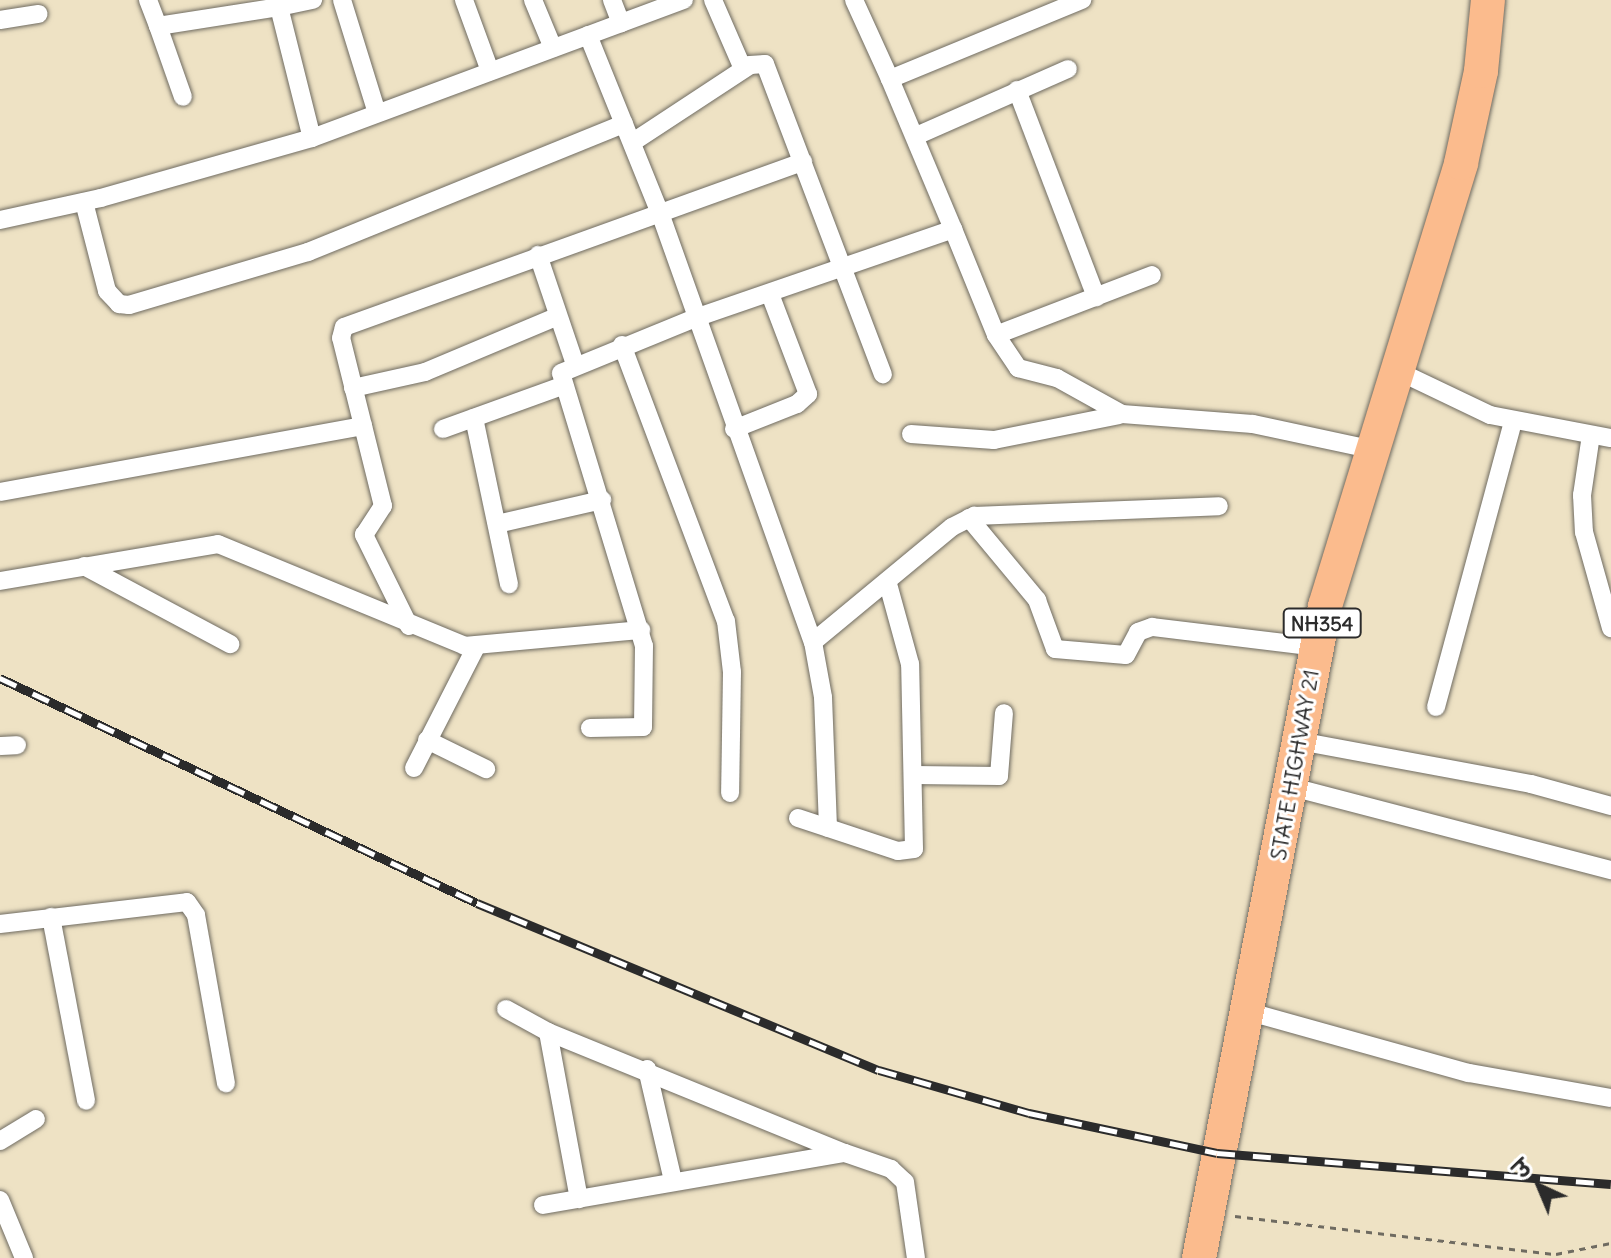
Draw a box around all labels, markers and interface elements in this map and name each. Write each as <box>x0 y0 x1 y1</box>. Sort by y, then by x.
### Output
road number: NH354 <box>1282 607 1362 639</box>
street label: STATE HIGHWAY 21 <box>1265 668 1325 862</box>
north arrow <box>1499 1146 1579 1226</box>
text: उ <box>1507 1154 1537 1184</box>

